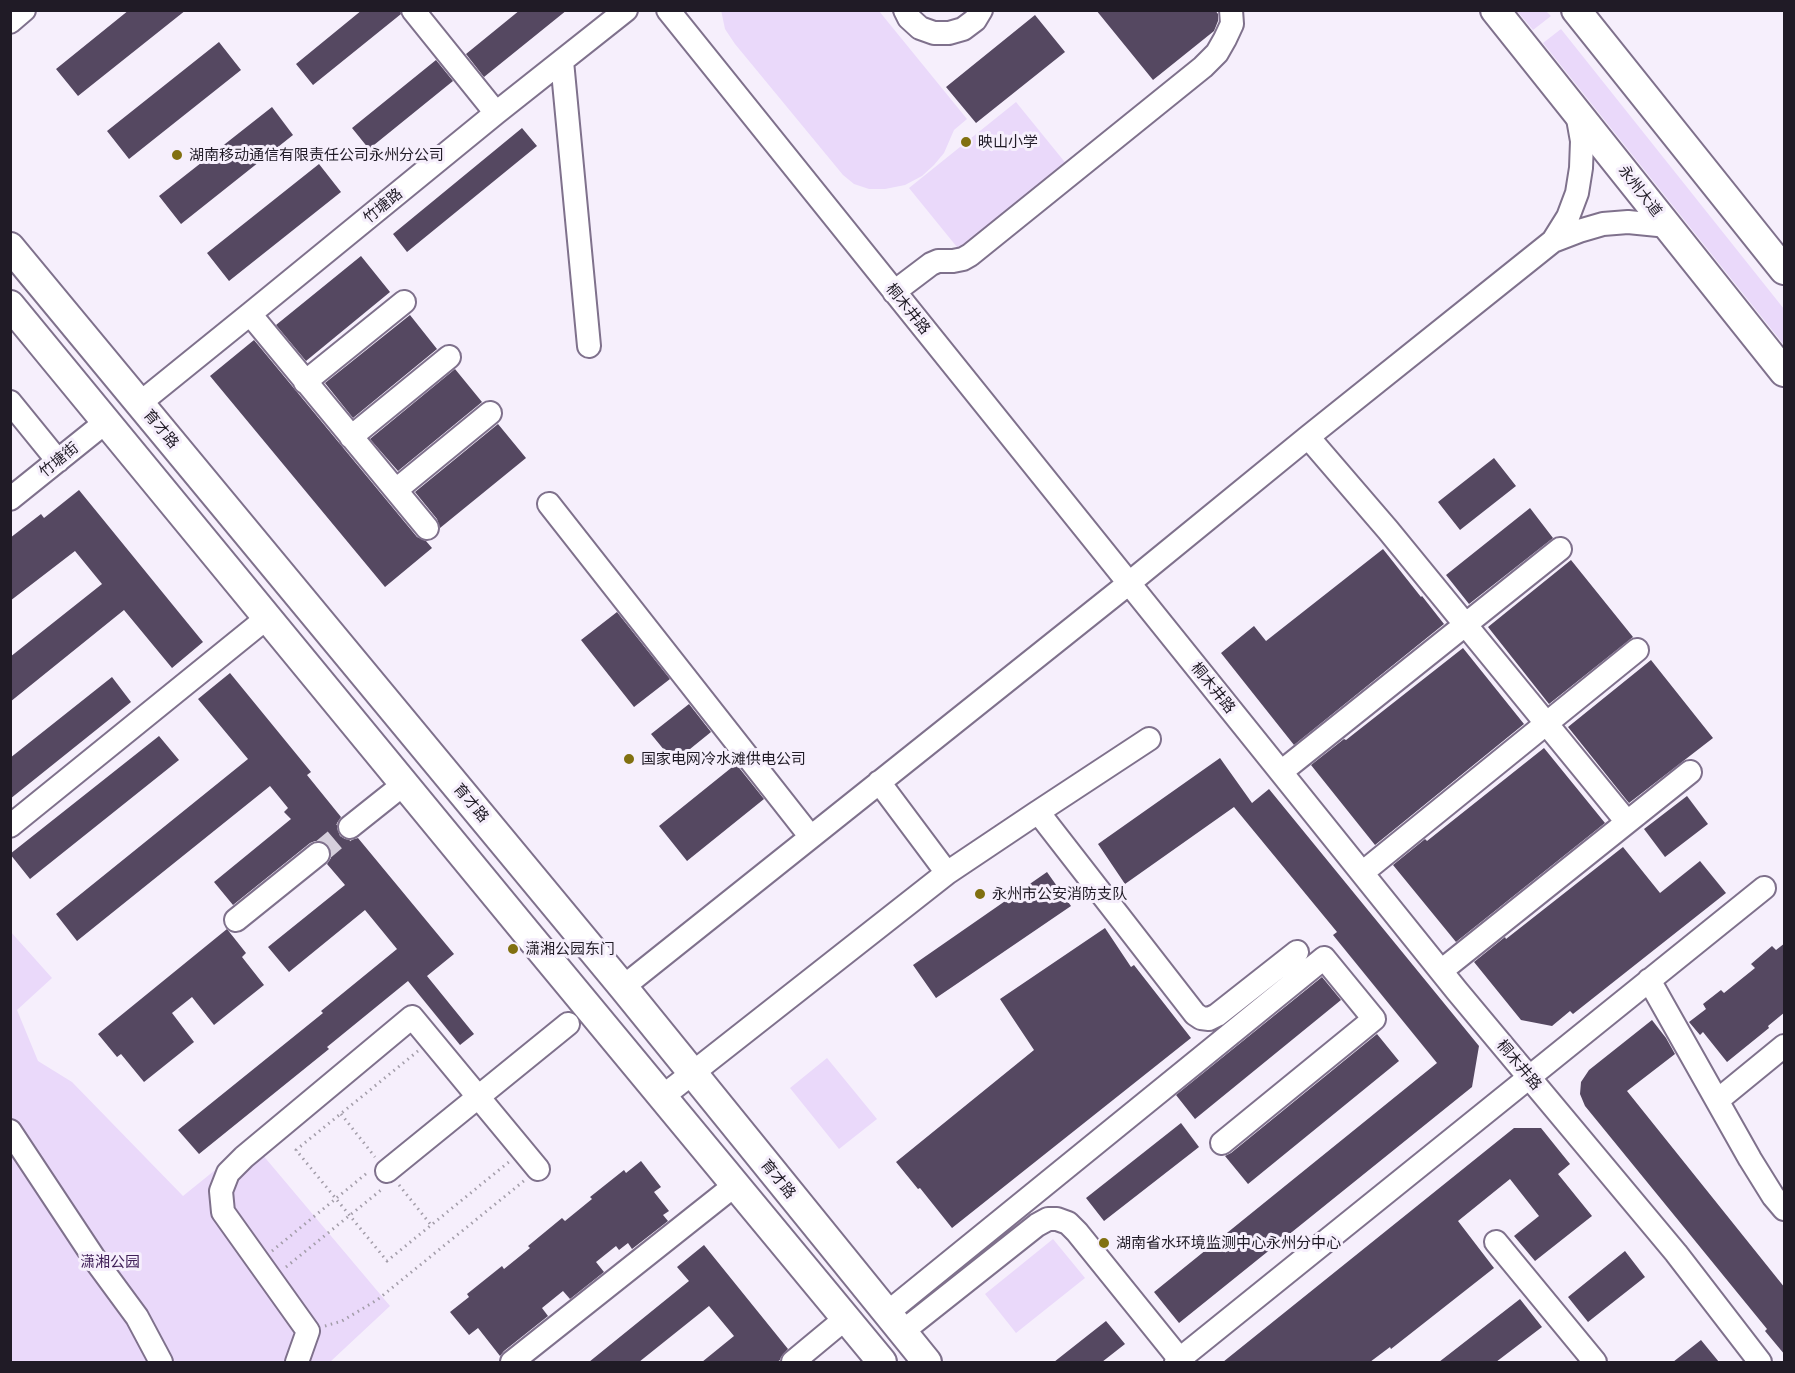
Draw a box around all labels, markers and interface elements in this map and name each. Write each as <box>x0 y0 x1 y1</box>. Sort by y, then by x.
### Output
place label: 映山小学 <box>978 133 1038 151</box>
marker: 映山小学 <box>959 135 973 149</box>
place label: 湖南移动通信有限责任公司永州分公司 <box>189 146 444 164</box>
marker: 湖南移动通信有限责任公司永州分公司 <box>170 148 184 162</box>
street label: 永州大道 <box>1614 162 1666 220</box>
street label: 竹塘路 <box>360 185 406 227</box>
street label: 桐木井路 <box>882 280 934 338</box>
street label: 育才路 <box>140 406 182 452</box>
street label: 竹塘街 <box>36 439 82 481</box>
street label: 桐木井路 <box>1187 659 1239 717</box>
place label: 国家电网冷水滩供电公司 <box>641 750 806 768</box>
marker: 国家电网冷水滩供电公司 <box>622 752 636 766</box>
street label: 育才路 <box>450 780 492 826</box>
place label: 永州市公安消防支队 <box>992 885 1127 903</box>
marker: 永州市公安消防支队 <box>973 887 987 901</box>
place label: 潇湘公园东门 <box>525 940 615 958</box>
marker: 潇湘公园东门 <box>506 942 520 956</box>
street label: 桐木井路 <box>1493 1036 1545 1094</box>
street label: 育才路 <box>757 1156 799 1202</box>
place label: 湖南省水环境监测中心永州分中心 <box>1116 1234 1341 1252</box>
marker: 湖南省水环境监测中心永州分中心 <box>1097 1236 1111 1250</box>
park label: 潇湘公园 <box>80 1253 140 1271</box>

